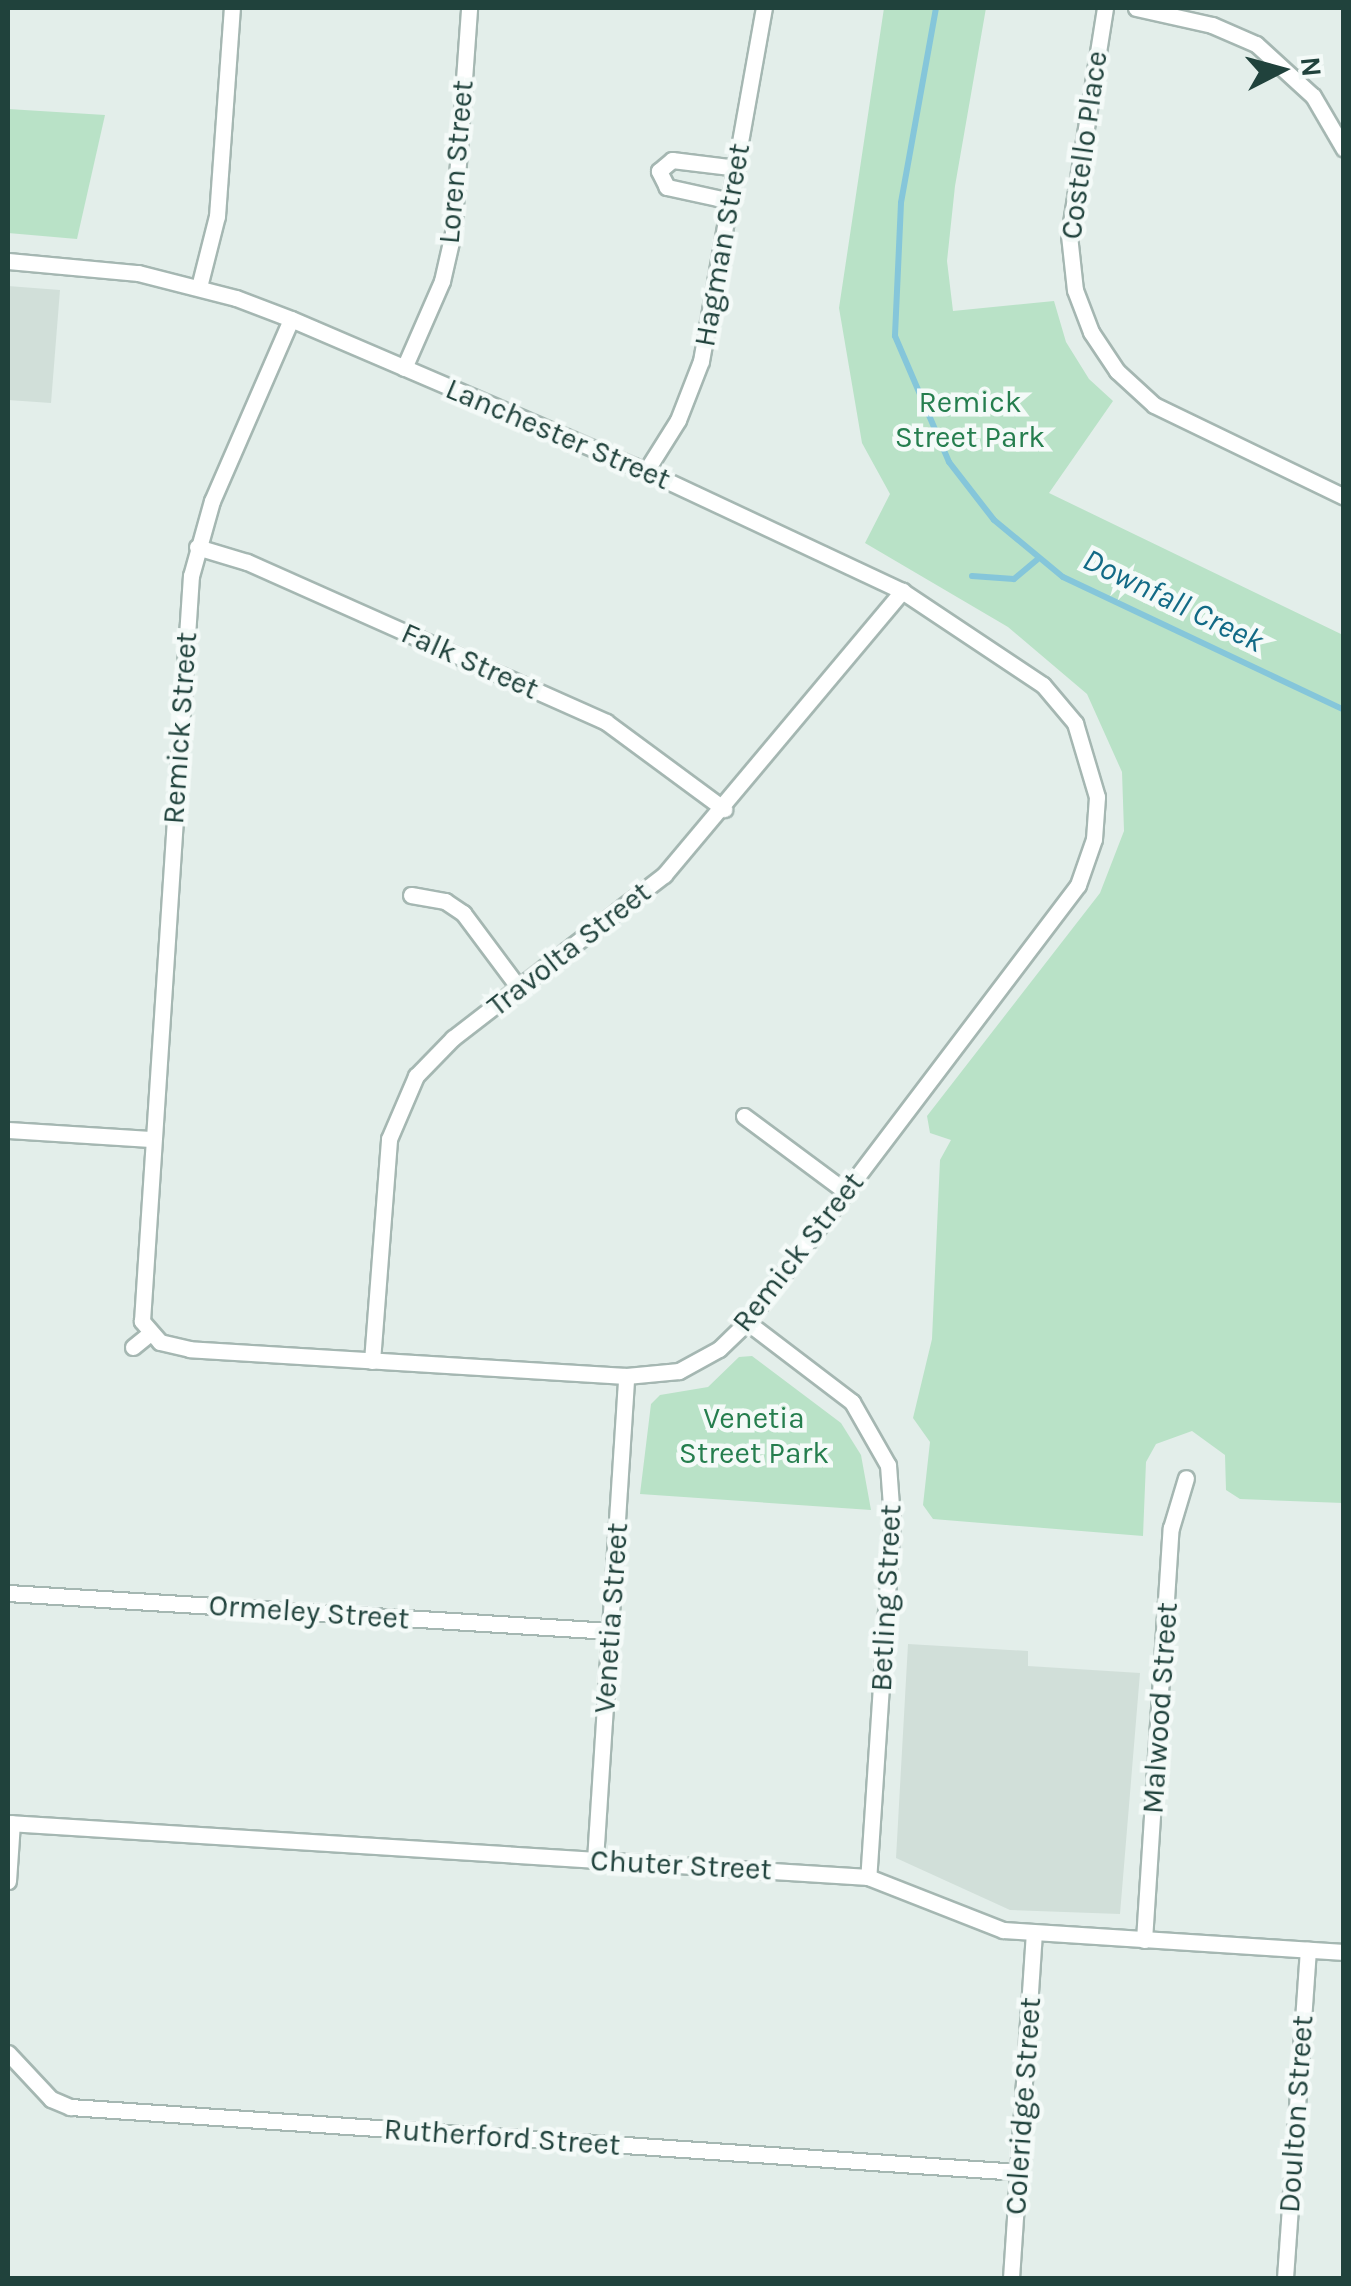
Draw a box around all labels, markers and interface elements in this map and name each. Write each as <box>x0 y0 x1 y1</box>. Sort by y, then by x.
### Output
north arrow <box>1231 20 1331 120</box>
street label: Costello Place <box>1053 48 1115 242</box>
text: N <box>1294 55 1329 79</box>
street label: Loren Street <box>431 79 481 245</box>
street label: Hagman Street <box>686 141 758 349</box>
street label: Lanchester Street <box>440 370 676 498</box>
park label: Remick Street Park <box>895 384 1045 454</box>
water label: Downfall Creek <box>1076 541 1270 661</box>
street label: Falk Street <box>396 615 544 707</box>
street label: Remick Street <box>155 631 205 825</box>
street label: Travolta Street <box>480 874 658 1024</box>
street label: Remick Street <box>725 1165 871 1339</box>
park label: Venetia Street Park <box>679 1400 829 1470</box>
street label: Betling Street <box>863 1504 909 1692</box>
street label: Venetia Street <box>586 1521 636 1715</box>
street label: Ormeley Street <box>208 1587 410 1637</box>
street label: Malwood Street <box>1135 1601 1185 1815</box>
street label: Chuter Street <box>589 1842 773 1888</box>
street label: Coleridge Street <box>997 1996 1049 2216</box>
street label: Doulton Street <box>1271 2014 1321 2214</box>
street label: Rutherford Street <box>383 2111 621 2163</box>

